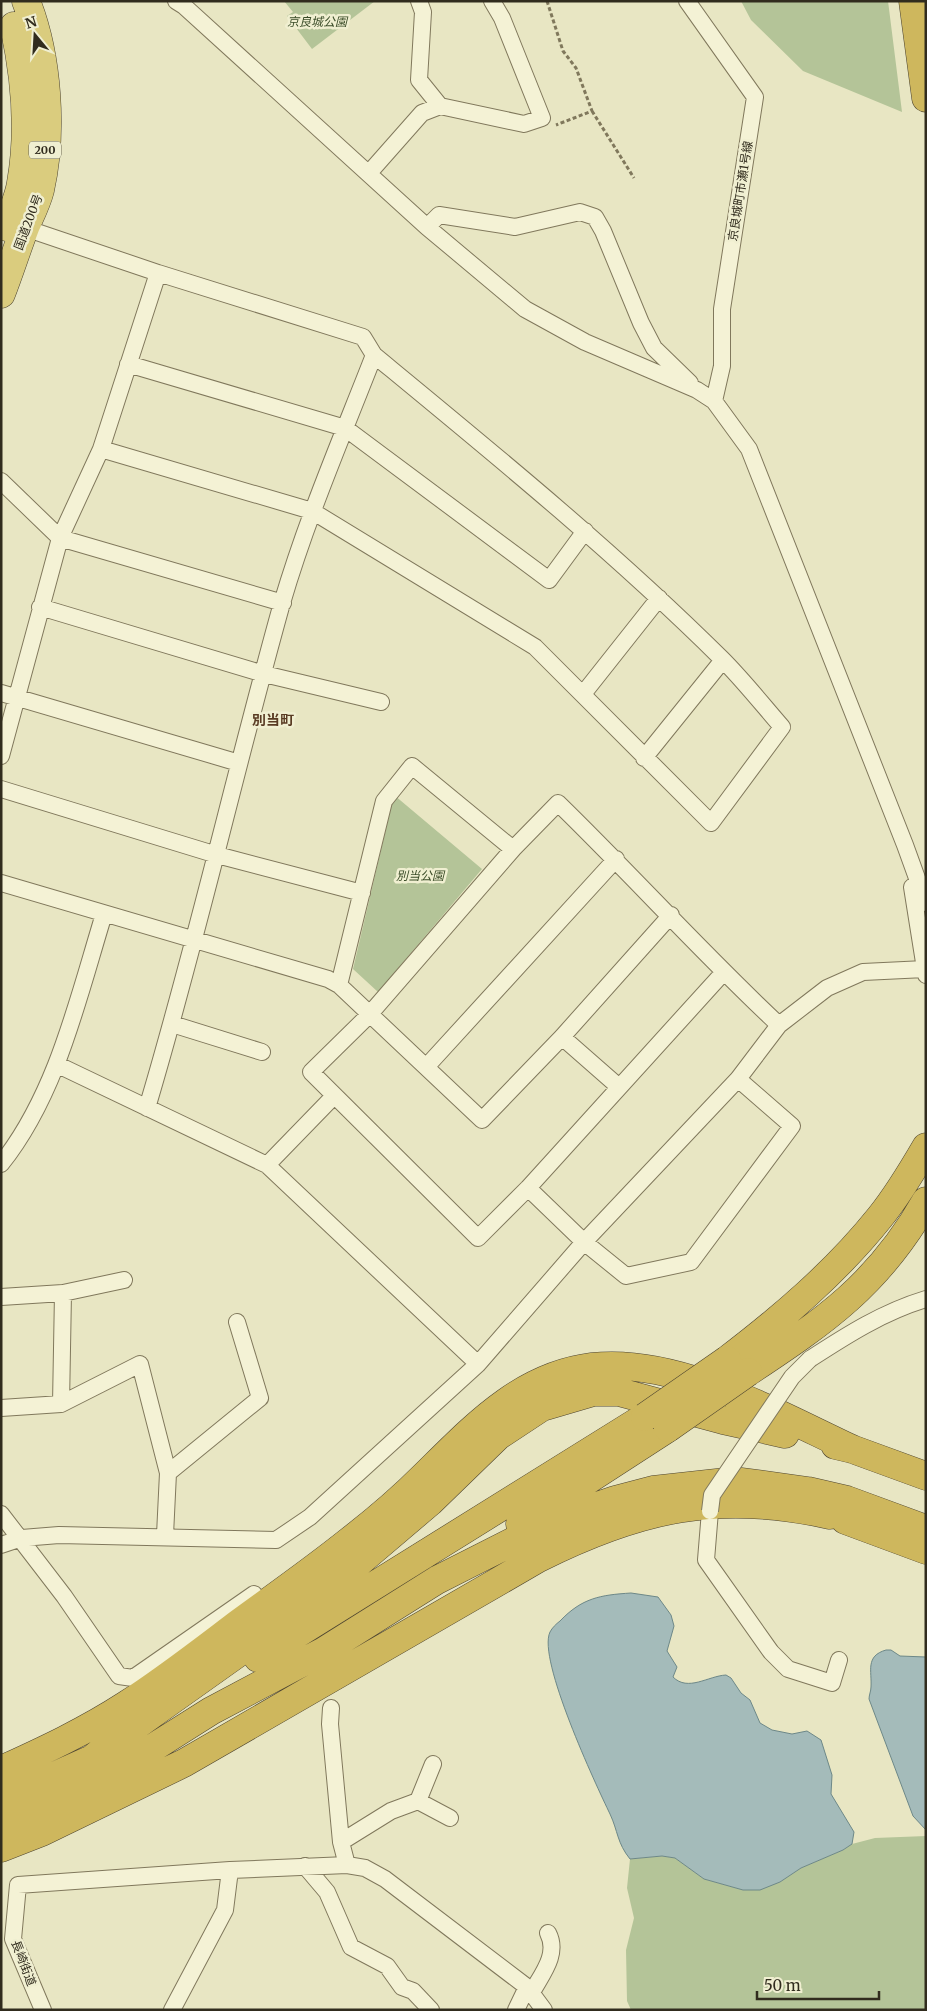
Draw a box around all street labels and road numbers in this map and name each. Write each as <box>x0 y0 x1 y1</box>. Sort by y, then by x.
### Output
street label: 京良城町市瀬1号線 <box>725 140 755 242</box>
road number: 200 <box>29 142 61 158</box>
street label: 国道200号 <box>11 192 45 252</box>
street label: 長崎街道 <box>8 1938 40 1988</box>

